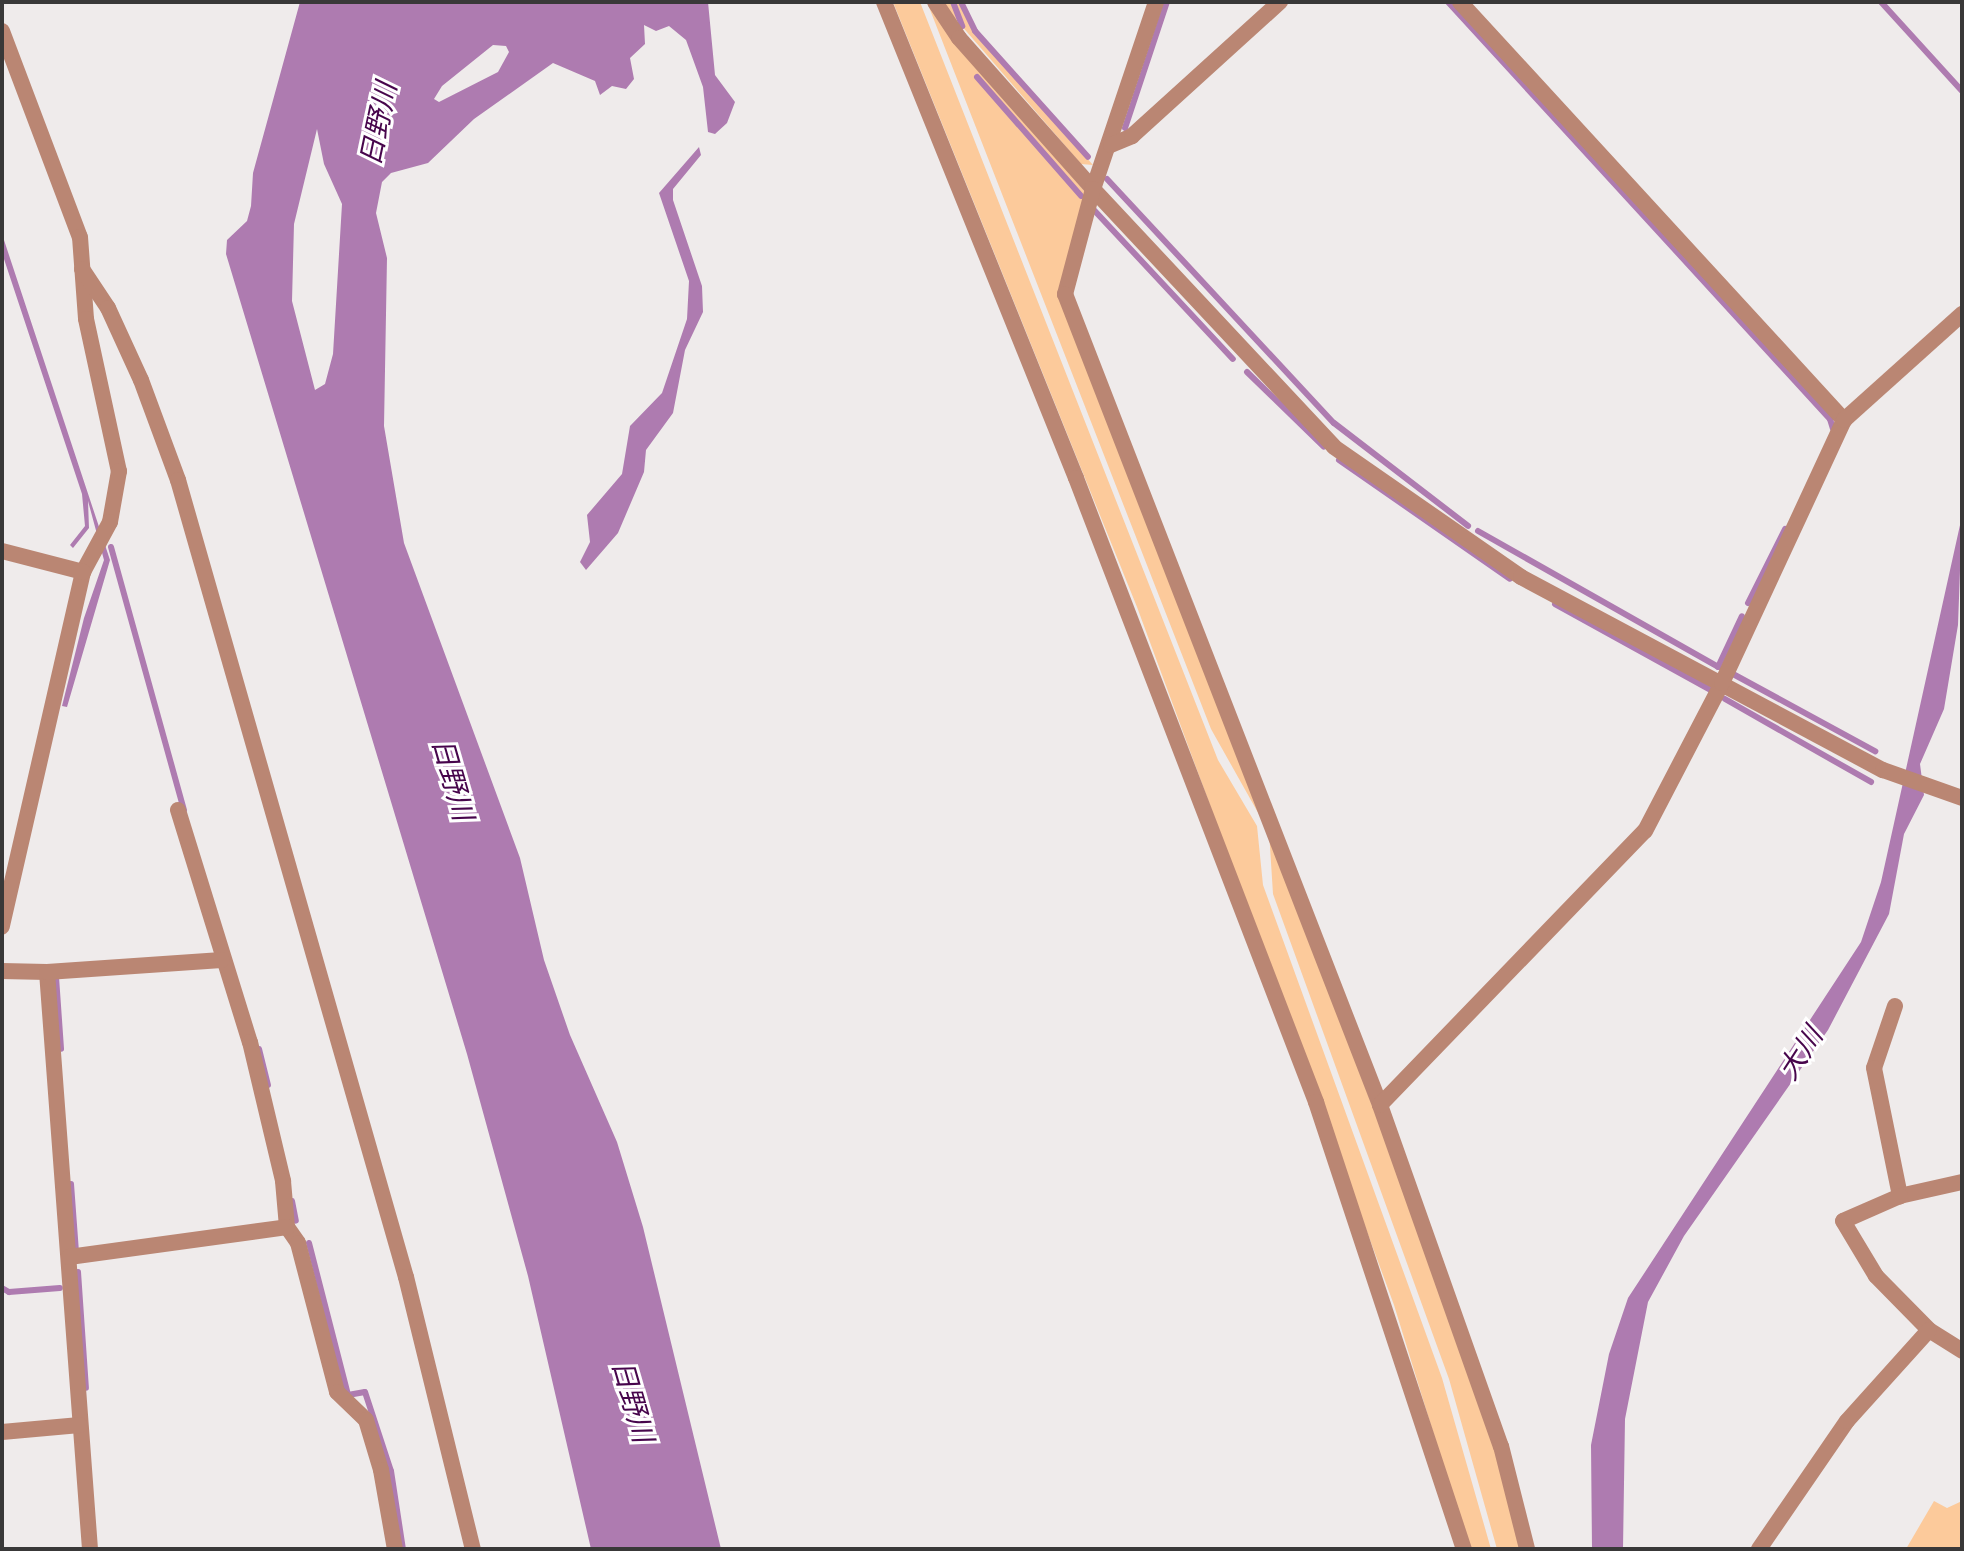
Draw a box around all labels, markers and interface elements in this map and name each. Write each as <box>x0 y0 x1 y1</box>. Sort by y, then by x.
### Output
water label: 日野川 <box>353 79 403 169</box>
water label: 日野川 <box>425 734 481 824</box>
water label: 大川 <box>1771 1020 1829 1086</box>
water label: 日野川 <box>605 1356 661 1446</box>

